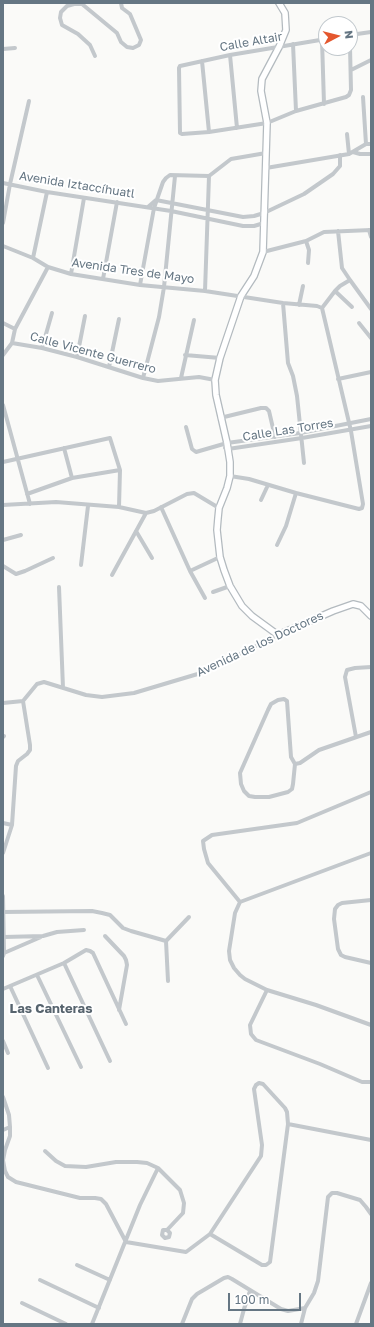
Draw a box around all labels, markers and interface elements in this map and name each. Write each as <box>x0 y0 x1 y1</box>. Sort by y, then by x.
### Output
north arrow <box>318 16 358 56</box>
street label: Calle Altair <box>219 29 283 55</box>
text: N <box>342 30 356 40</box>
street label: Avenida Iztaccíhuatl <box>18 169 136 201</box>
street label: Avenida Tres de Mayo <box>71 255 195 287</box>
street label: Calle Vicente Guerrero <box>28 329 158 377</box>
street label: Calle Las Torres <box>242 416 334 444</box>
street label: Avenida de los Doctores <box>194 608 326 680</box>
district label: Las Canteras <box>10 1001 92 1017</box>
scale bar <box>230 1285 303 1311</box>
text: 100 m <box>235 1292 269 1307</box>

